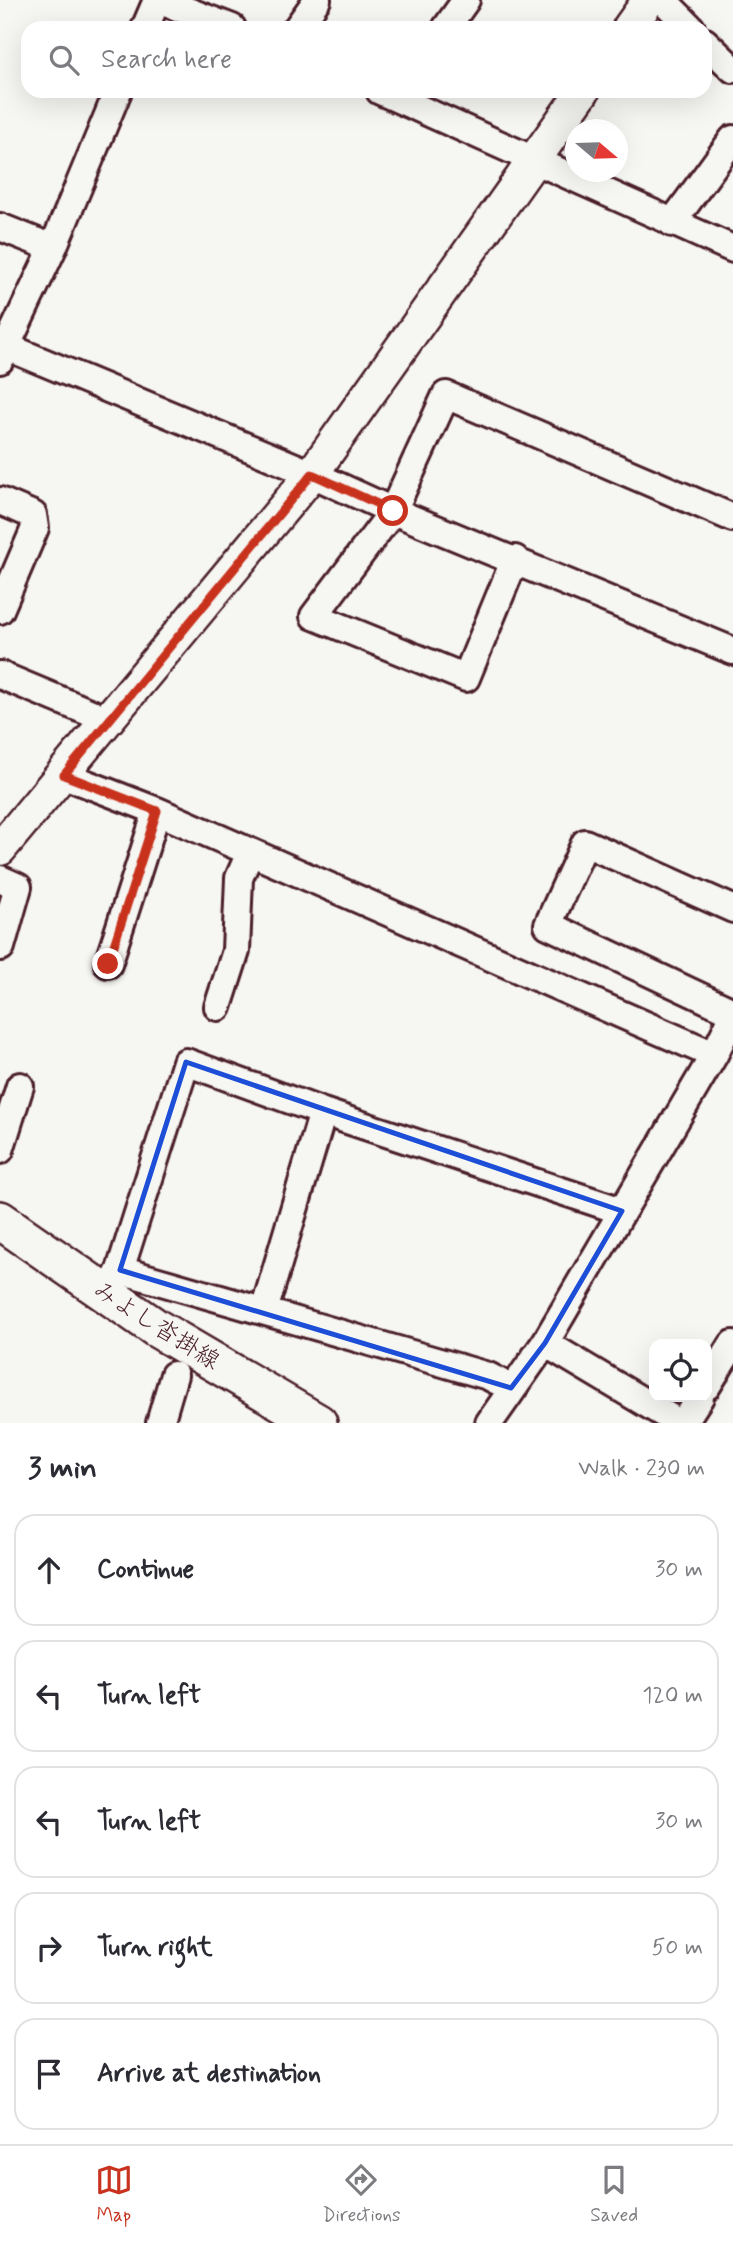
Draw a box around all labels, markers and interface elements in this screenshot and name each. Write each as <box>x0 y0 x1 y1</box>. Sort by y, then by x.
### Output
search box <box>21 21 712 98</box>
icon: search <box>45 41 83 79</box>
text: Search here <box>101 43 232 77</box>
north arrow <box>565 119 628 182</box>
route start <box>377 495 408 526</box>
route end <box>92 948 123 979</box>
street label: みよし沓掛線 <box>87 1275 225 1377</box>
map controls <box>649 1339 712 1402</box>
button: locate <box>649 1339 712 1402</box>
text: 3 min <box>28 1449 97 1488</box>
text: Walk · 230 m <box>578 1454 705 1484</box>
icon: ahead <box>30 1551 68 1589</box>
text: Continue <box>97 1553 194 1587</box>
text: 30 m <box>655 1555 703 1585</box>
icon: left <box>30 1677 68 1715</box>
text: Turn left <box>97 1679 201 1713</box>
text: 120 m <box>642 1681 703 1711</box>
icon: left <box>30 1803 68 1841</box>
text: Turn left <box>97 1805 201 1839</box>
text: 30 m <box>655 1807 703 1837</box>
icon: right <box>30 1929 68 1967</box>
text: Turn right <box>97 1931 213 1965</box>
text: 50 m <box>652 1933 703 1963</box>
icon: arrive <box>30 2055 68 2093</box>
text: Arrive at destination <box>97 2057 321 2091</box>
tab: Map <box>95 2161 133 2228</box>
tab: Directions <box>322 2161 401 2228</box>
tab: Saved <box>590 2161 638 2228</box>

